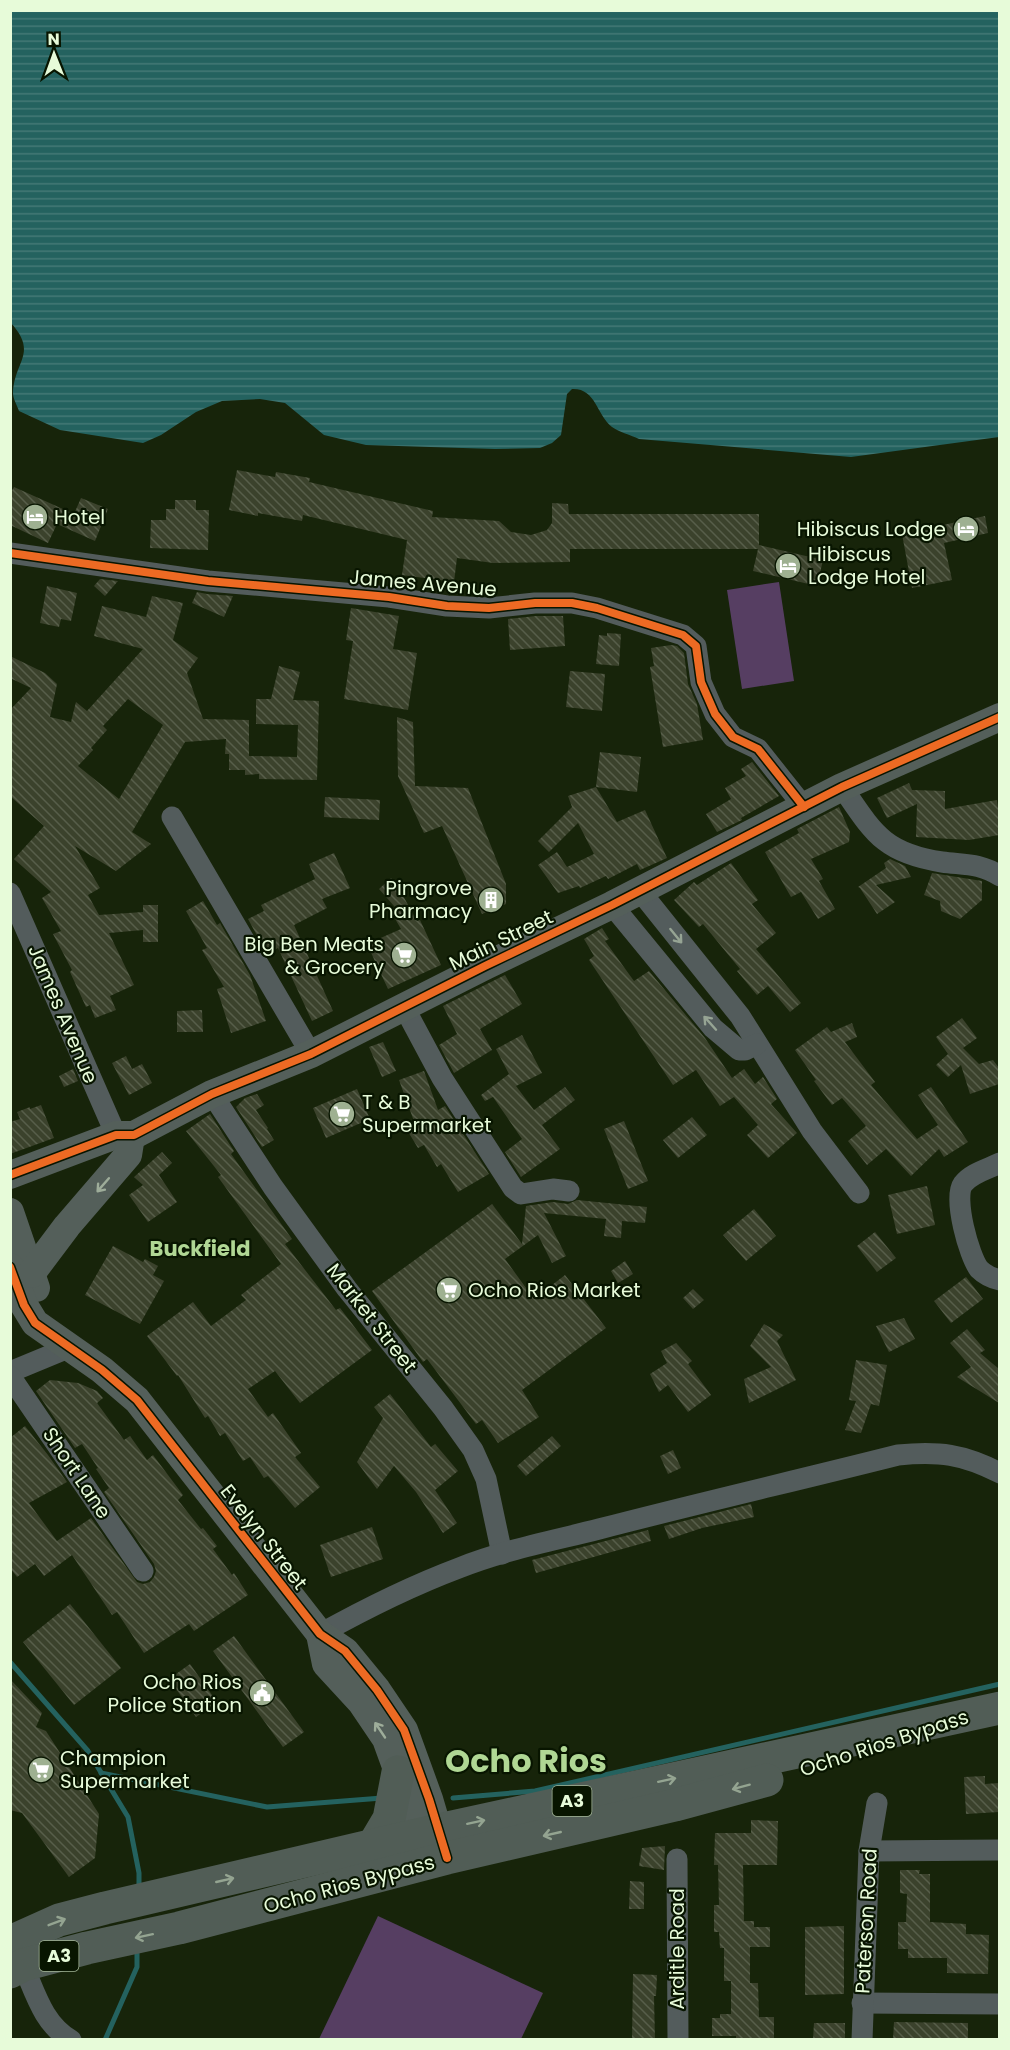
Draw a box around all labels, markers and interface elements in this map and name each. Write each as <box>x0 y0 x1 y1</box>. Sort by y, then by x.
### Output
north arrow <box>24 24 84 84</box>
text: N <box>48 28 60 51</box>
hotel icon: Hotel <box>20 502 50 532</box>
place label: Hotel <box>54 503 105 531</box>
hotel icon: Hibiscus Lodge <box>951 514 981 544</box>
place label: Hibiscus Lodge <box>797 515 946 543</box>
place label: Hibiscus Lodge Hotel <box>808 540 925 591</box>
hotel icon: Hibiscus Lodge Hotel <box>773 551 803 581</box>
street label: James Avenue <box>348 563 498 603</box>
place label: Pingrove Pharmacy <box>369 874 472 925</box>
building icon: Pingrove Pharmacy <box>476 885 506 915</box>
street label: Main Street <box>444 903 558 977</box>
one-way arrow <box>670 928 683 944</box>
place label: Big Ben Meats & Grocery <box>244 930 384 981</box>
street label: James Avenue <box>21 940 105 1088</box>
supermarket icon: Big Ben Meats & Grocery <box>389 940 419 970</box>
one-way arrow <box>703 1016 717 1031</box>
place label: T & B Supermarket <box>362 1088 491 1139</box>
supermarket icon: T & B Supermarket <box>327 1099 357 1129</box>
one-way arrow <box>96 1177 110 1192</box>
district label: Buckfield <box>150 1234 250 1263</box>
street label: Market Street <box>320 1257 424 1379</box>
supermarket icon: Ocho Rios Market <box>434 1275 464 1305</box>
place label: Ocho Rios Market <box>468 1276 641 1304</box>
street label: Short Lane <box>36 1422 118 1524</box>
street label: Evelyn Street <box>214 1478 314 1596</box>
place label: Ocho Rios Police Station <box>108 1668 242 1719</box>
public building icon: Ocho Rios Police Station <box>247 1678 277 1708</box>
street label: Ocho Rios Bypass <box>796 1703 972 1783</box>
one-way arrow <box>374 1722 386 1739</box>
district label: Ocho Rios <box>445 1738 607 1783</box>
place label: Champion Supermarket <box>60 1744 189 1795</box>
supermarket icon: Champion Supermarket <box>26 1755 56 1785</box>
one-way arrow <box>656 1774 676 1785</box>
one-way arrow <box>732 1781 751 1793</box>
road number: A3 <box>552 1786 592 1816</box>
one-way arrow <box>466 1816 485 1827</box>
one-way arrow <box>543 1828 562 1840</box>
street label: Ocho Rios Bypass <box>260 1848 438 1920</box>
street label: Paterson Road <box>848 1848 884 1994</box>
one-way arrow <box>215 1874 234 1885</box>
street label: Arditle Road <box>663 1888 691 2010</box>
one-way arrow <box>47 1915 66 1926</box>
one-way arrow <box>134 1931 154 1942</box>
road number: A3 <box>40 1941 78 1971</box>

